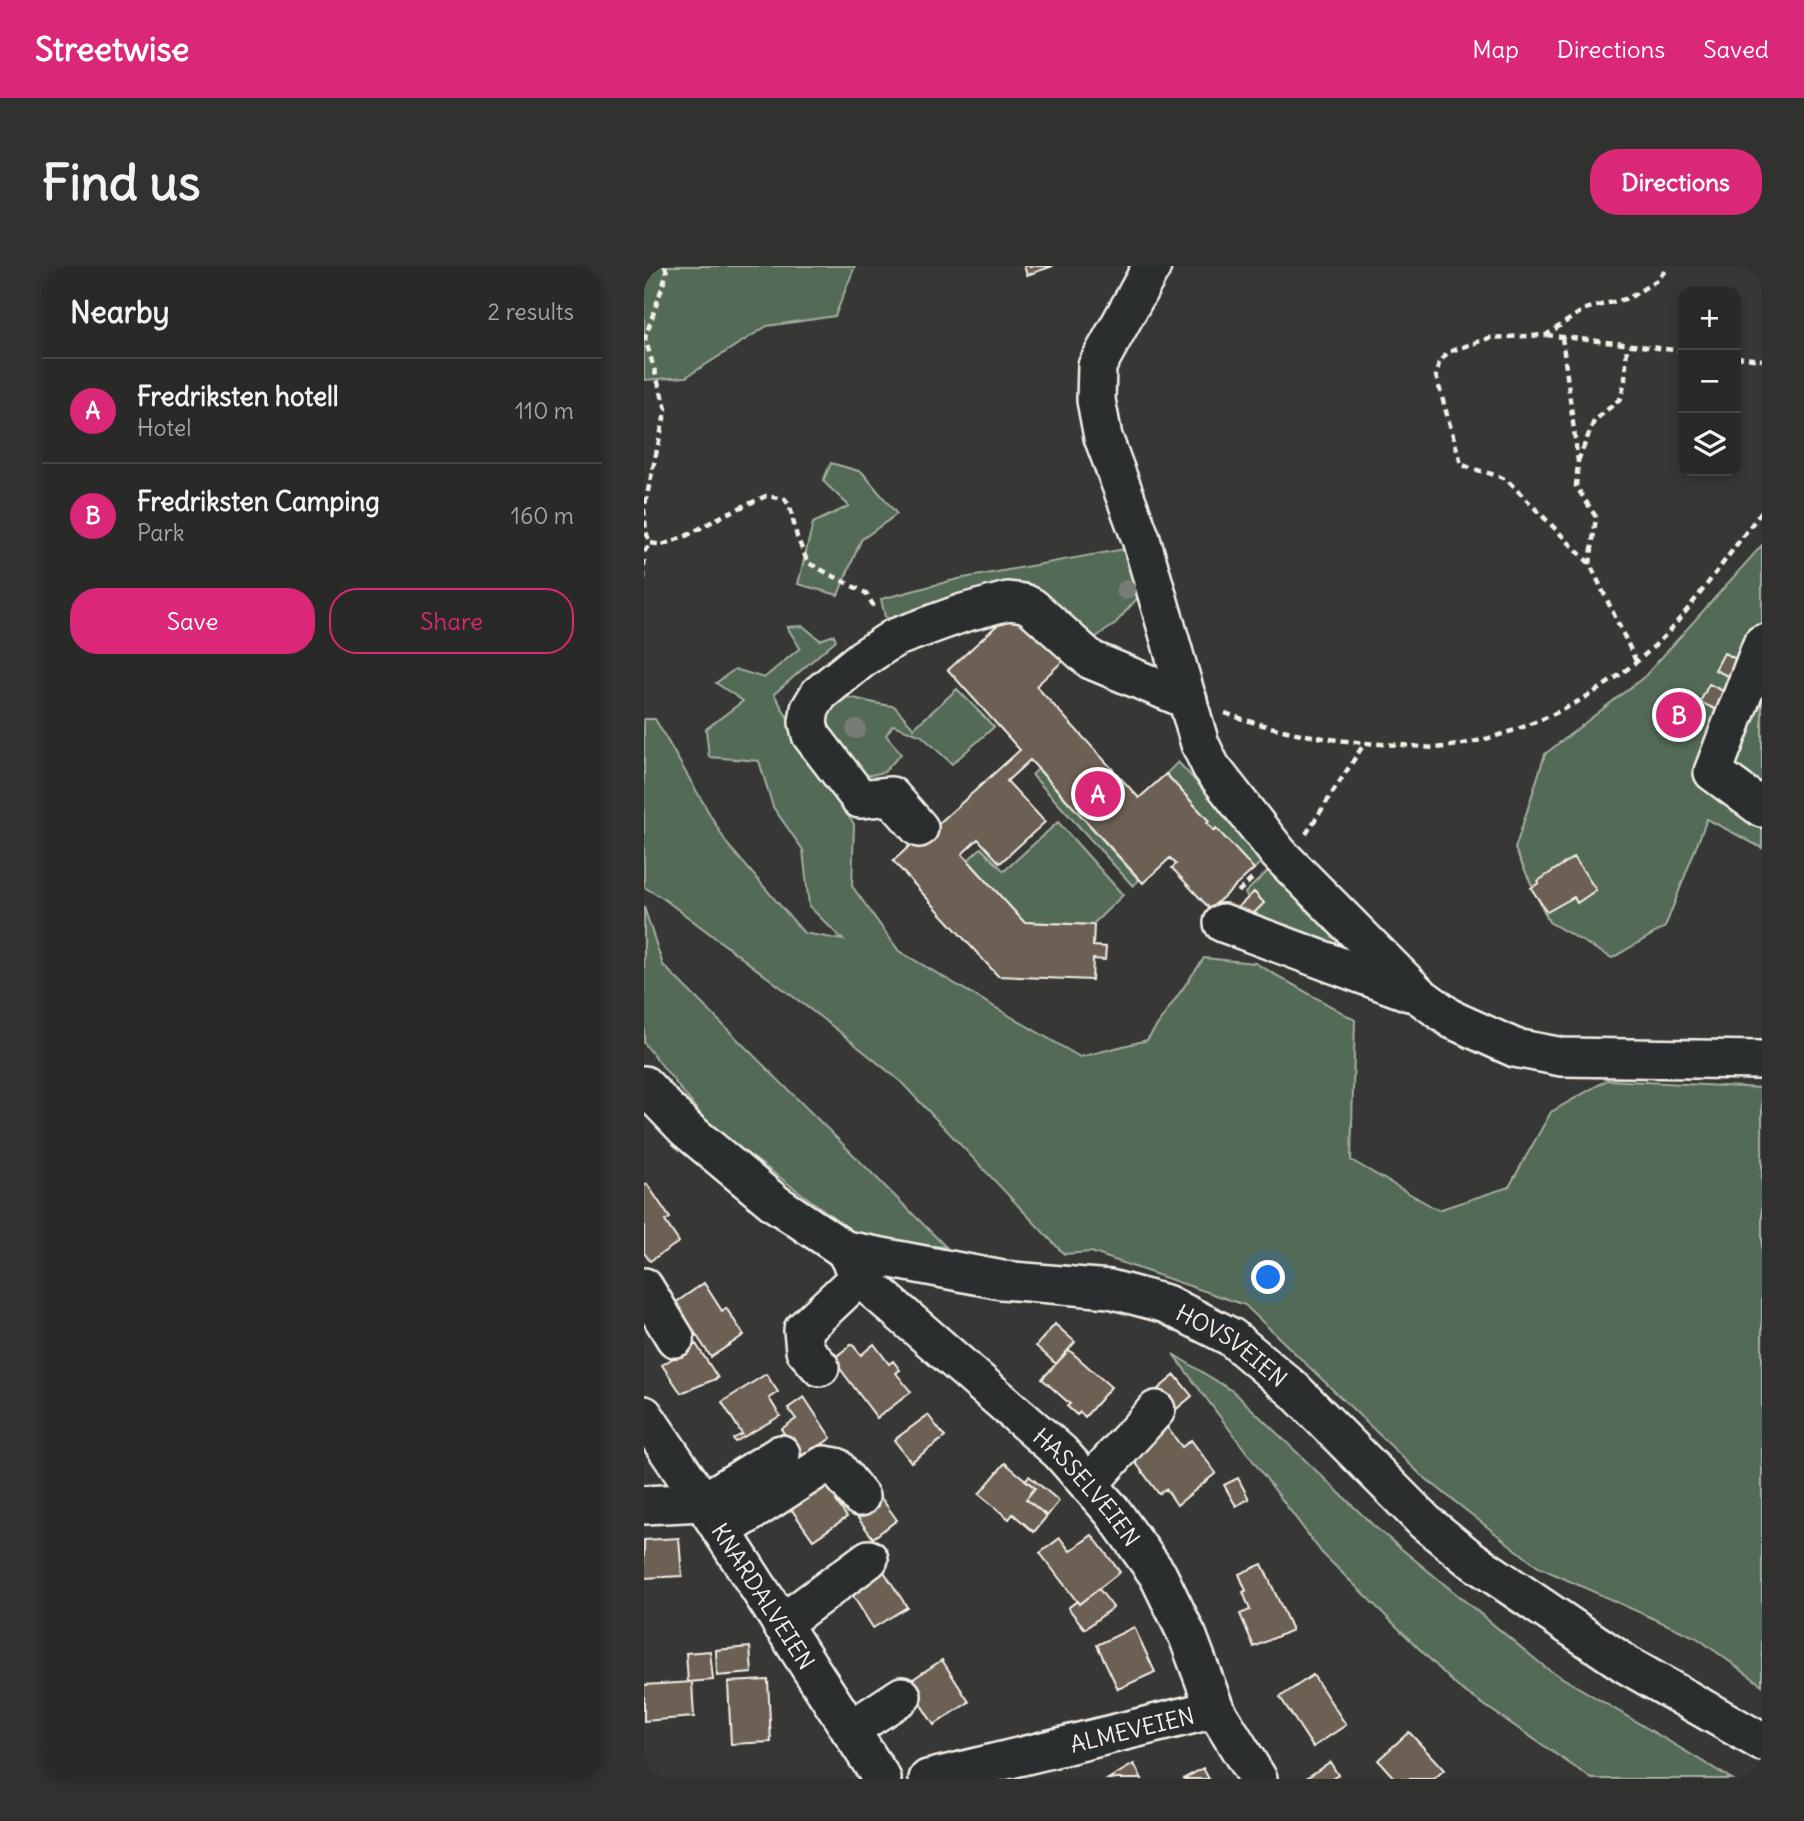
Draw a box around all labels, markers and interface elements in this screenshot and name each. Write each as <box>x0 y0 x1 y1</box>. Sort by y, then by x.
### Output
text: Streetwise <box>35 28 189 70</box>
text: Map <box>1472 34 1519 64</box>
text: Directions <box>1557 34 1665 64</box>
text: Saved <box>1703 34 1769 64</box>
button: Directions <box>1590 149 1762 215</box>
text: Find us <box>42 152 200 213</box>
map controls <box>1678 287 1741 476</box>
button: + <box>1678 287 1741 350</box>
text: Nearby <box>70 293 170 331</box>
text: 2 results <box>488 297 574 326</box>
button: − <box>1678 350 1741 413</box>
text: Fredriksten hotell <box>137 380 339 413</box>
text: A <box>86 396 100 425</box>
text: 110 m <box>515 396 574 425</box>
text: Hotel <box>137 413 191 442</box>
button: layers <box>1678 413 1741 476</box>
text: Fredriksten Camping <box>137 485 380 518</box>
text: B <box>85 501 101 530</box>
text: 160 m <box>511 501 574 530</box>
text: Park <box>137 518 185 547</box>
button: Save <box>70 588 315 654</box>
button: Share <box>329 588 574 654</box>
pin: B <box>1656 689 1702 741</box>
pin: A <box>1075 768 1121 820</box>
your location <box>1251 1260 1285 1294</box>
street label: HOVSVEIEN <box>1172 1297 1293 1393</box>
street label: HASSELVEIEN <box>1028 1421 1147 1552</box>
street label: KNARDALVEIEN <box>706 1517 822 1675</box>
street label: ALMEVEIEN <box>1067 1700 1197 1758</box>

